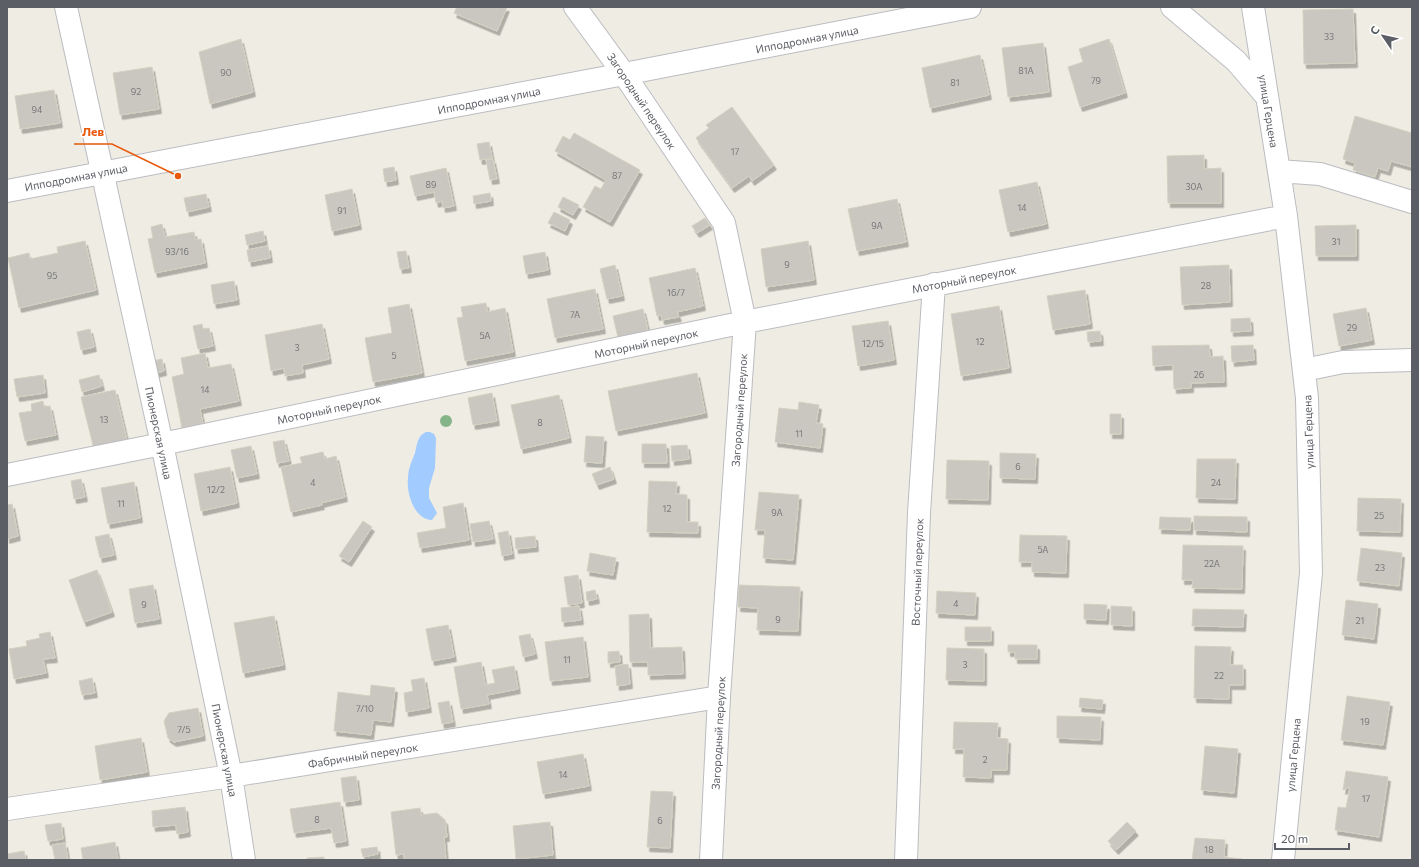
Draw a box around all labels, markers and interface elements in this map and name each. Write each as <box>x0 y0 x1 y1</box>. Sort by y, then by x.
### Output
north arrow <box>1363 16 1403 56</box>
street label: Ипподромная улица <box>754 23 860 55</box>
text: С <box>1367 23 1382 37</box>
house number: 33 <box>1324 31 1334 42</box>
street label: Загородный переулок <box>605 50 679 152</box>
house number: 81А <box>1018 65 1034 76</box>
house number: 90 <box>220 67 232 78</box>
street label: улица Герцена <box>1257 73 1281 149</box>
house number: 79 <box>1091 75 1101 86</box>
house number: 81 <box>950 77 960 88</box>
street label: Ипподромная улица <box>436 84 542 116</box>
house number: 92 <box>131 86 141 97</box>
house number: 94 <box>32 104 43 115</box>
callout: Лев <box>74 120 112 144</box>
text: Лев <box>82 124 104 138</box>
house number: 17 <box>731 146 740 157</box>
street label: Ипподромная улица <box>23 161 129 193</box>
house number: 87 <box>612 170 622 181</box>
house number: 89 <box>426 179 436 190</box>
house number: 30А <box>1185 181 1203 192</box>
house number: 14 <box>1017 202 1027 213</box>
house number: 91 <box>337 205 347 216</box>
house number: 9А <box>871 220 883 231</box>
house number: 31 <box>1332 236 1340 247</box>
house number: 93/16 <box>165 246 189 257</box>
house number: 9 <box>784 259 790 270</box>
street label: Моторный переулок <box>911 262 1017 295</box>
house number: 95 <box>47 270 57 281</box>
house number: 28 <box>1201 280 1211 291</box>
house number: 16/7 <box>667 287 685 298</box>
house number: 7А <box>570 309 580 320</box>
house number: 29 <box>1347 322 1357 333</box>
street label: Моторный переулок <box>593 326 699 360</box>
house number: 5А <box>479 330 491 341</box>
house number: 12 <box>976 336 984 347</box>
house number: 12/15 <box>862 338 884 349</box>
house number: 3 <box>294 342 300 353</box>
house number: 5 <box>391 350 397 361</box>
street label: Загородный переулок <box>729 353 749 467</box>
house number: 26 <box>1194 369 1204 380</box>
house number: 14 <box>200 384 210 395</box>
street label: Пионерская улица <box>143 385 175 481</box>
street label: Моторный переулок <box>276 392 382 426</box>
street label: улица Герцена <box>1300 395 1316 469</box>
house number: 13 <box>100 414 108 425</box>
house number: 8 <box>537 417 543 428</box>
house number: 11 <box>795 428 803 439</box>
house number: 6 <box>1015 461 1021 472</box>
house number: 4 <box>310 477 316 488</box>
house number: 24 <box>1211 477 1222 488</box>
house number: 12/2 <box>207 484 225 495</box>
house number: 11 <box>117 498 125 509</box>
house number: 12 <box>663 503 671 514</box>
house number: 9А <box>771 507 783 518</box>
house number: 25 <box>1374 510 1384 521</box>
street label: Восточный переулок <box>909 518 925 626</box>
house number: 5А <box>1037 544 1049 555</box>
house number: 22А <box>1204 558 1220 569</box>
house number: 23 <box>1375 562 1385 573</box>
house number: 4 <box>953 598 959 609</box>
house number: 9 <box>141 599 147 610</box>
house number: 9 <box>775 614 781 625</box>
house number: 21 <box>1356 615 1364 626</box>
house number: 11 <box>563 654 571 665</box>
house number: 3 <box>962 659 968 670</box>
house number: 22 <box>1214 670 1224 681</box>
street label: Загородный переулок <box>709 676 727 790</box>
street label: Пионерская улица <box>210 702 240 798</box>
house number: 7/10 <box>356 703 374 714</box>
house number: 19 <box>1360 716 1370 727</box>
street label: улица Герцена <box>1283 718 1303 792</box>
house number: 7/5 <box>177 724 191 735</box>
street label: Фабричный переулок <box>307 740 419 770</box>
house number: 2 <box>983 754 988 765</box>
house number: 14 <box>558 769 568 780</box>
house number: 17 <box>1362 793 1371 804</box>
house number: 8 <box>314 814 320 825</box>
house number: 6 <box>657 815 663 826</box>
scale bar <box>1275 825 1349 851</box>
text: 20 m <box>1281 831 1308 845</box>
house number: 18 <box>1204 844 1214 855</box>

